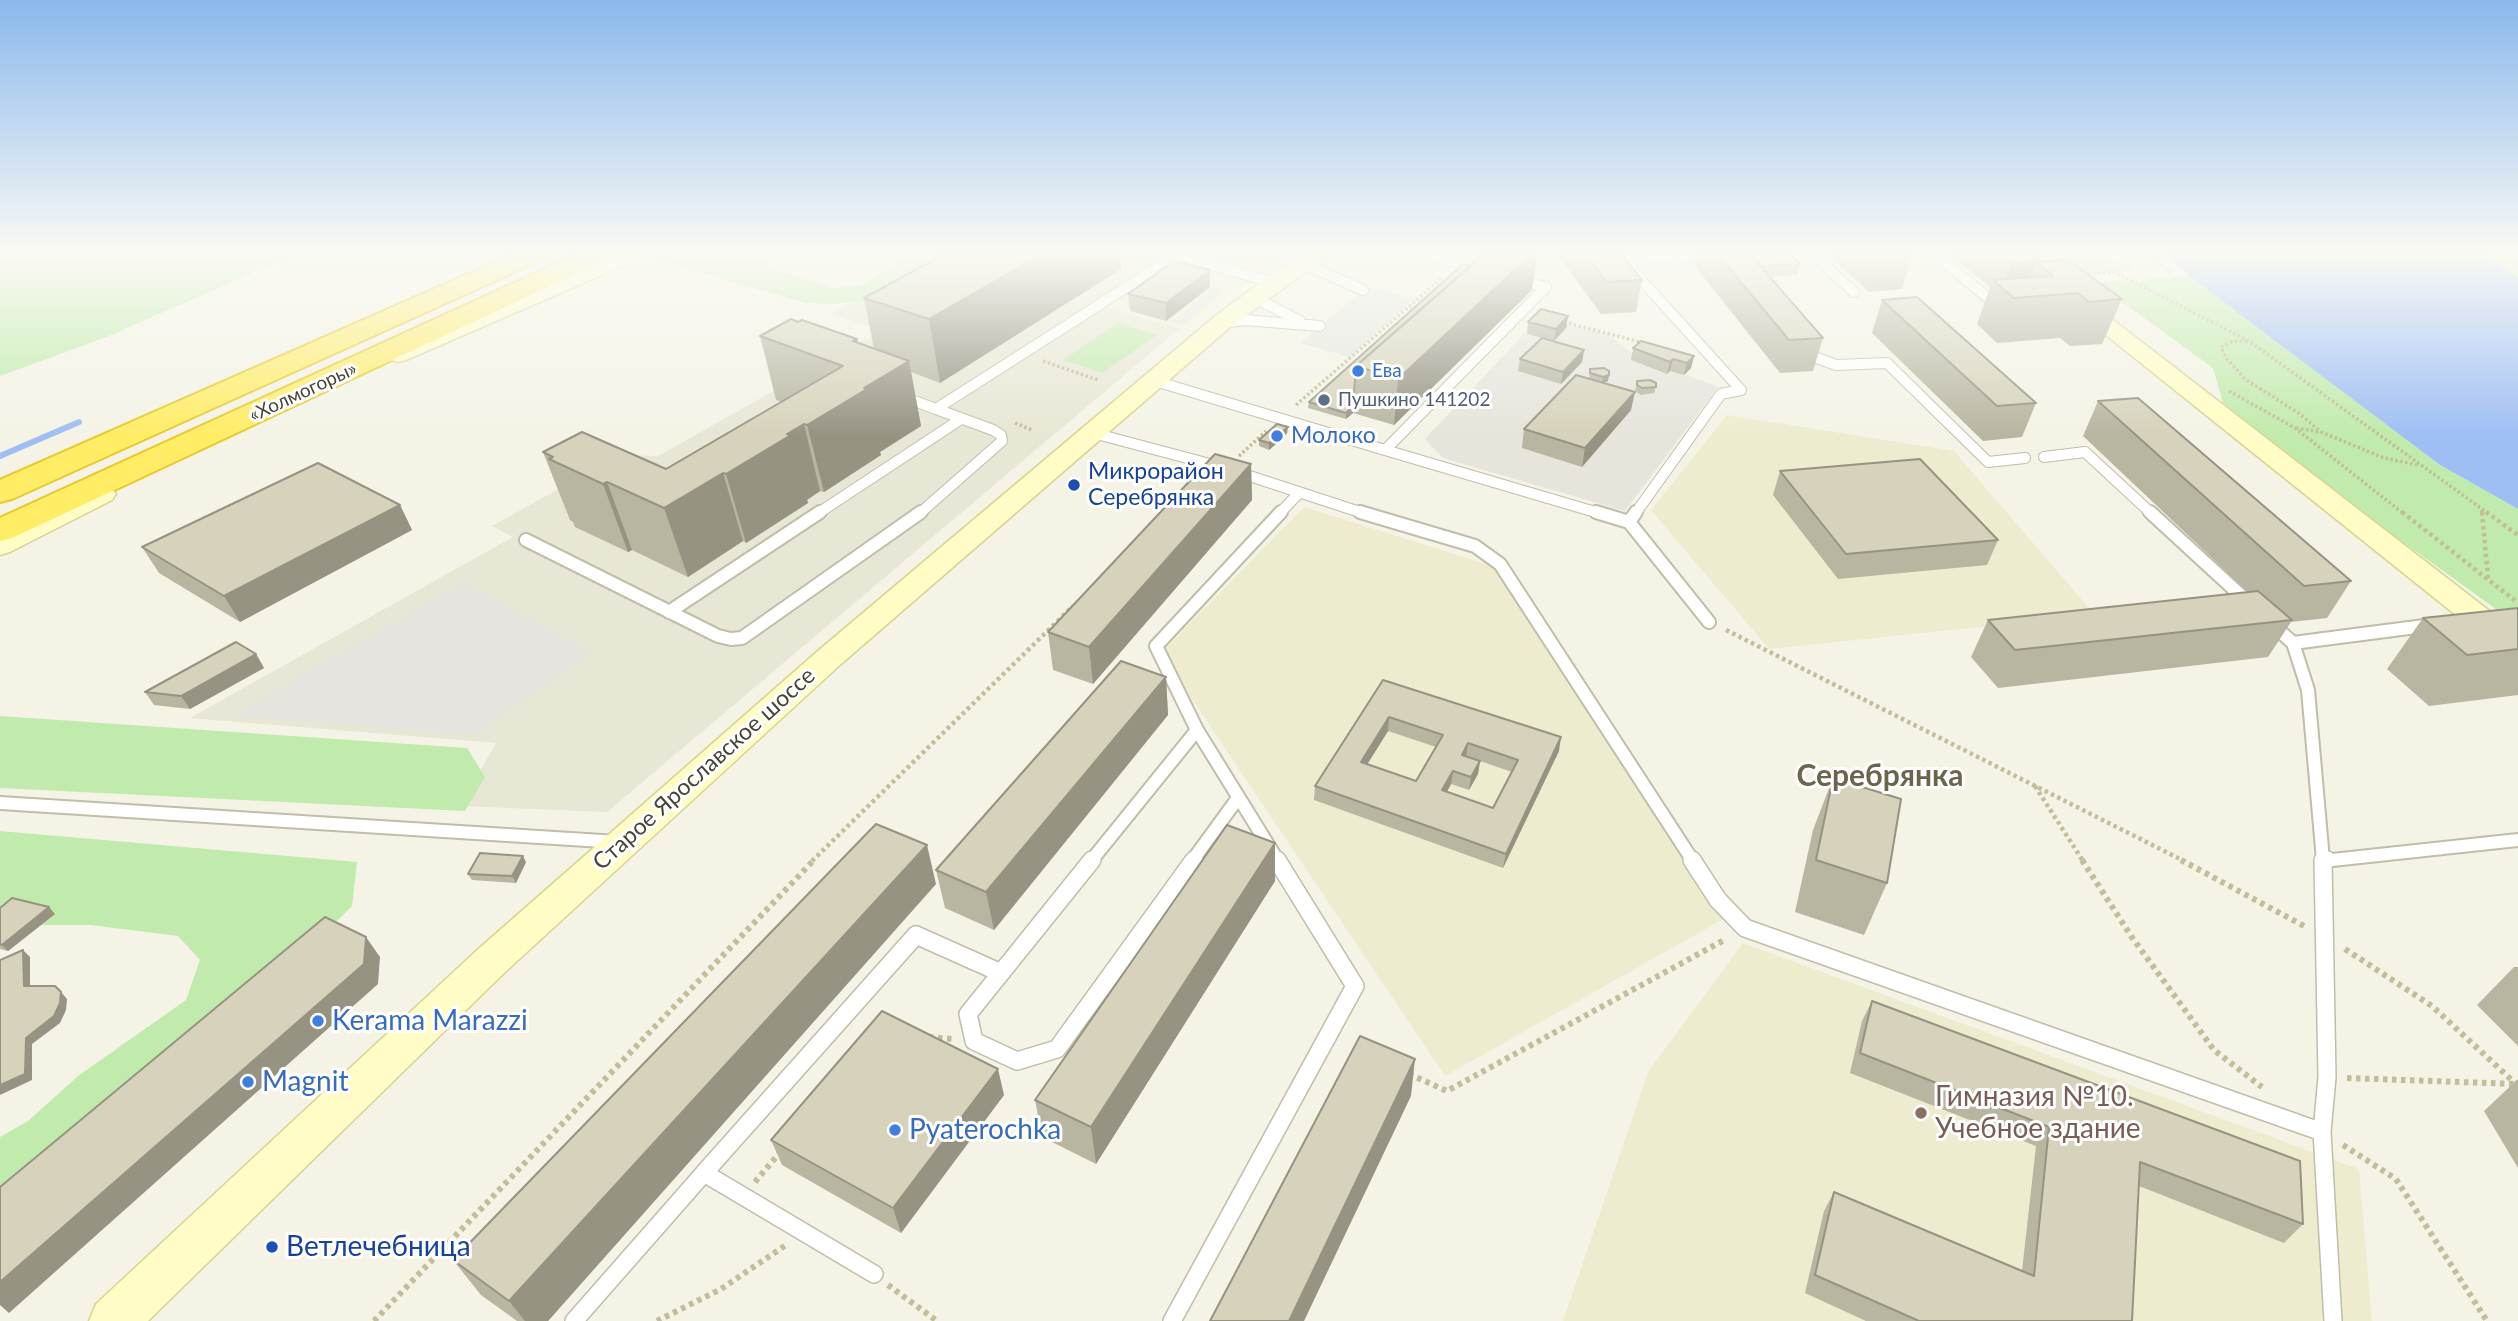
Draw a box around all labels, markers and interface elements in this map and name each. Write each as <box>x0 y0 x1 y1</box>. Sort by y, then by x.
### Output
street label: «Холмогоры» <box>246 357 360 427</box>
place label: Ева <box>1372 360 1402 382</box>
marker: Ева <box>1350 363 1366 379</box>
place label: Пушкино 141202 <box>1338 389 1490 411</box>
marker: Пушкино 141202 <box>1316 392 1332 408</box>
place label: Молоко <box>1291 422 1376 450</box>
marker: Молоко <box>1269 428 1285 444</box>
place label: Микрорайон Серебрянка <box>1088 458 1224 512</box>
marker: Микрорайон Серебрянка <box>1066 477 1082 493</box>
street label: Старое Ярославское шоссе <box>587 662 821 876</box>
district label: Серебрянка <box>1797 758 1963 794</box>
place label: Kerama Marazzi <box>332 1004 528 1038</box>
marker: Kerama Marazzi <box>310 1013 326 1029</box>
place label: Magnit <box>262 1065 348 1099</box>
marker: Magnit <box>240 1074 256 1090</box>
place label: Гимназия №10. Учебное здание <box>1935 1080 2141 1146</box>
marker: Гимназия №10. Учебное здание <box>1913 1105 1929 1121</box>
place label: Pyaterochka <box>909 1113 1061 1147</box>
marker: Pyaterochka <box>887 1122 903 1138</box>
place label: Ветлечебница <box>286 1230 471 1264</box>
marker: Ветлечебница <box>264 1239 280 1255</box>

